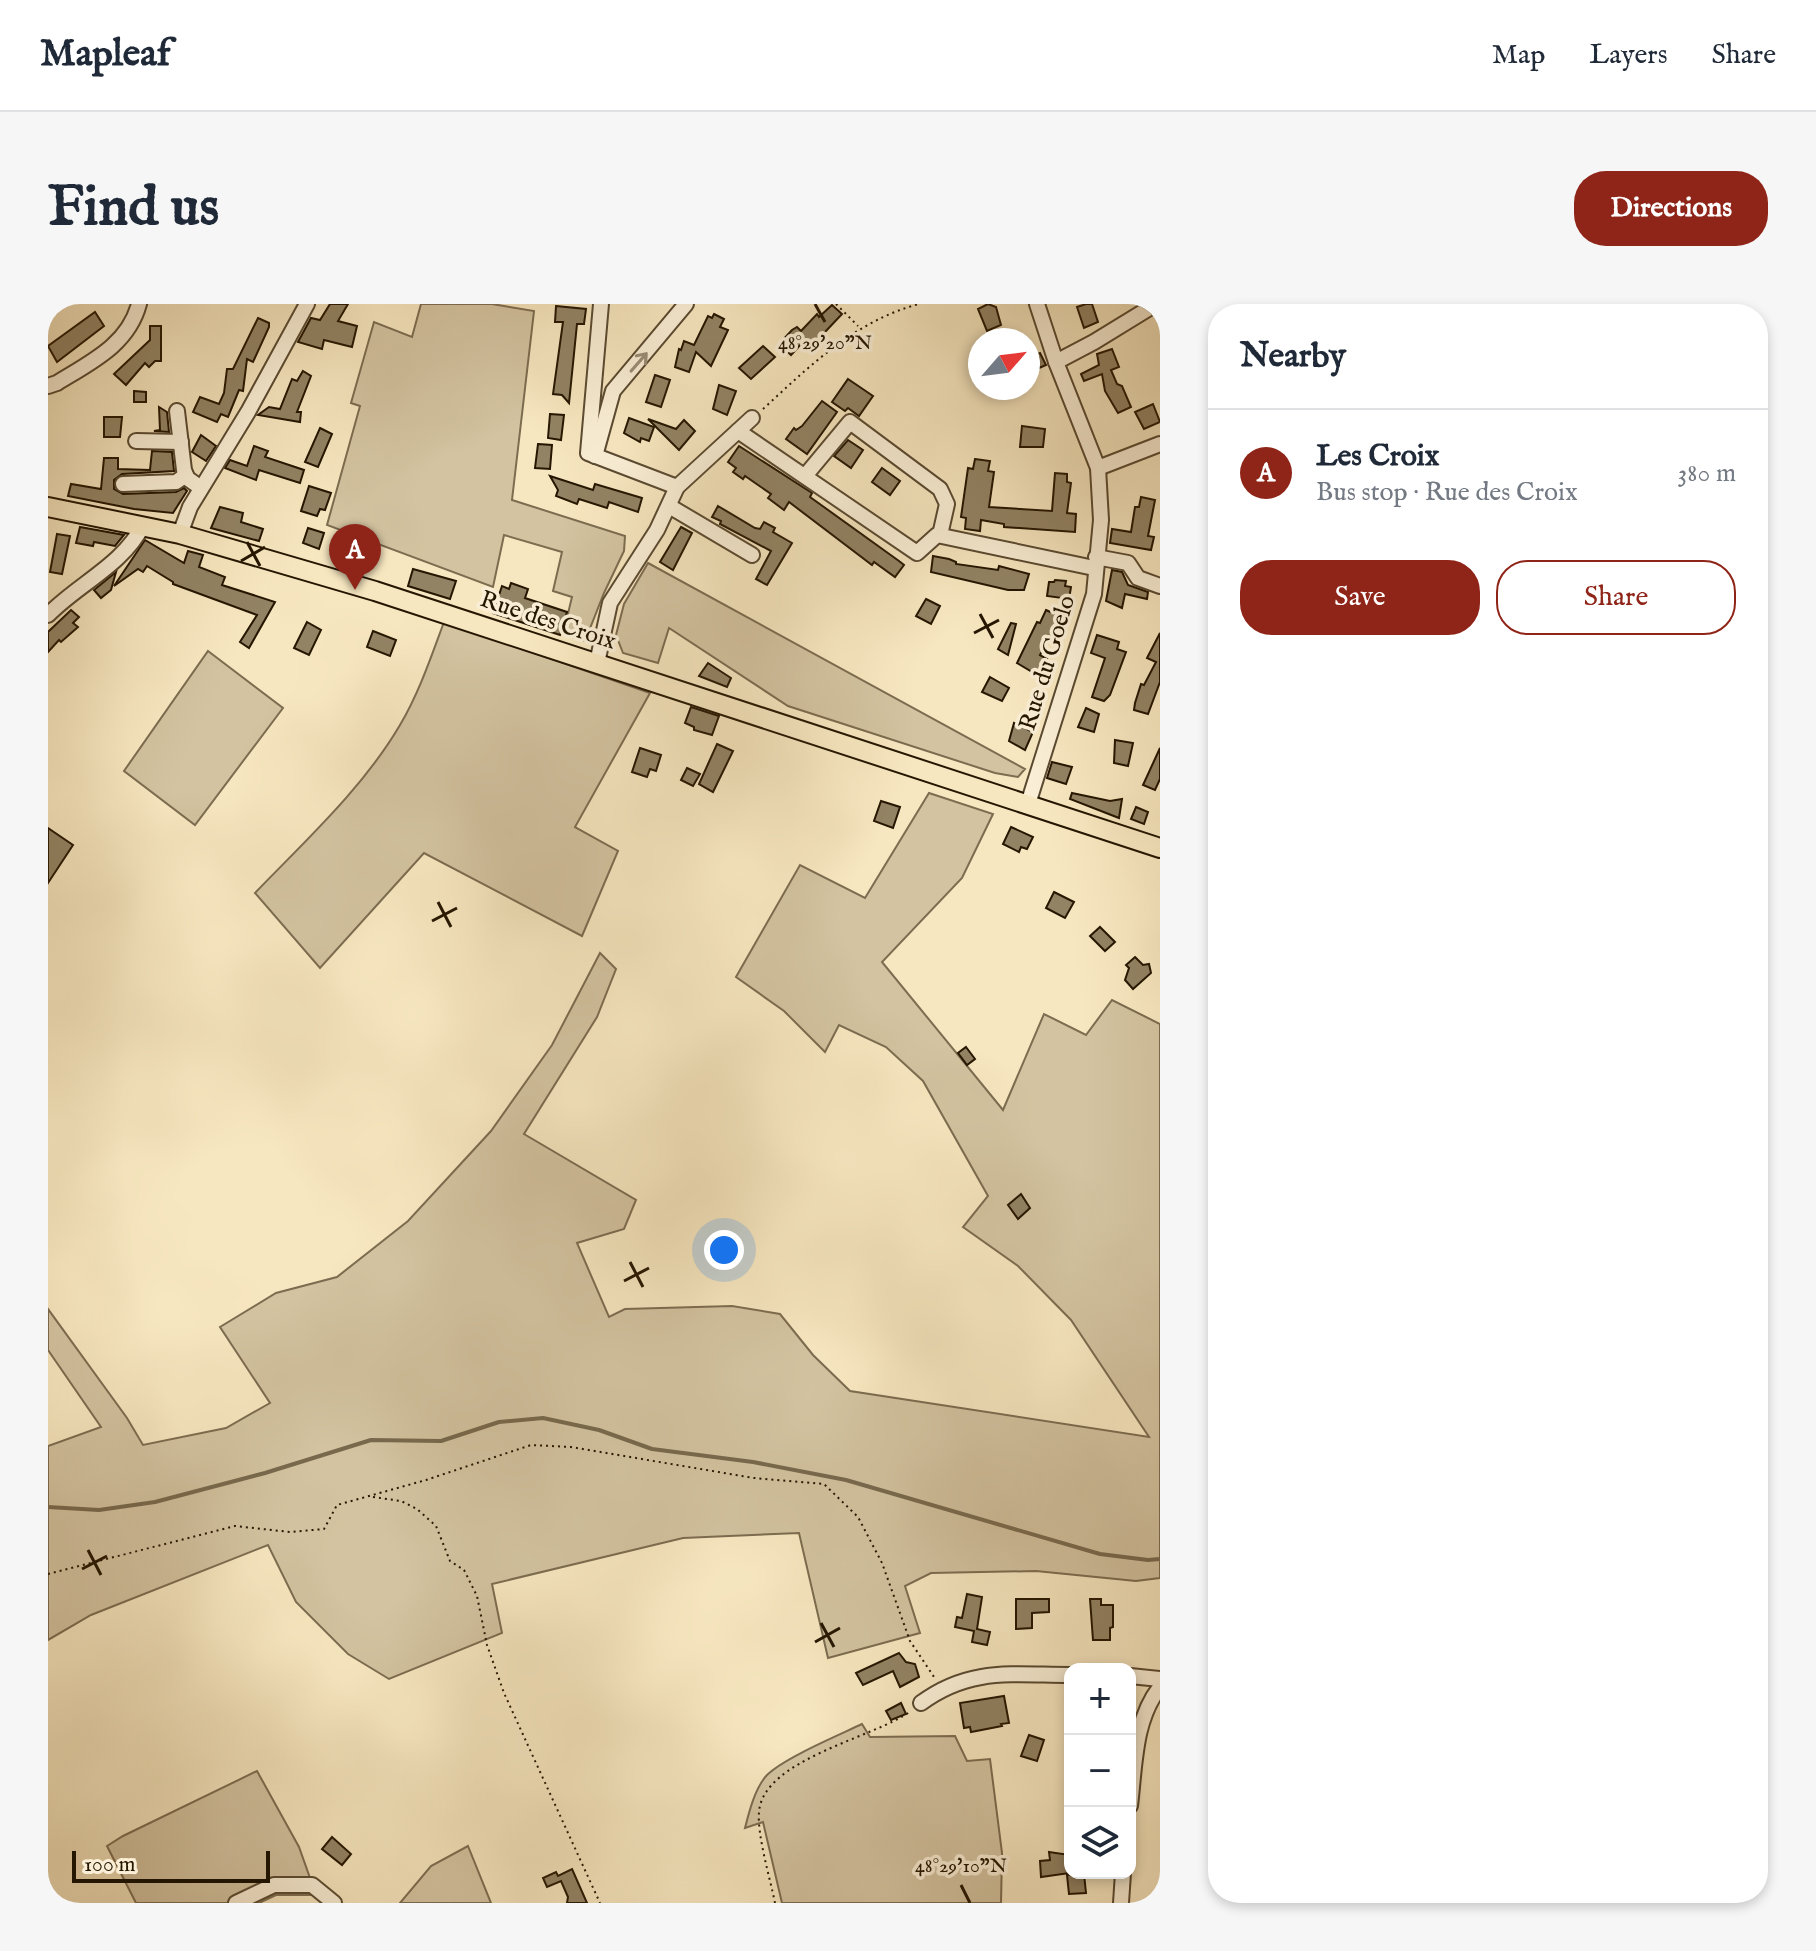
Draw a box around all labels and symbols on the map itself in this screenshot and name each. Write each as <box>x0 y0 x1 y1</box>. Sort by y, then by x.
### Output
north arrow <box>968 328 1040 400</box>
text: 48°29'20"N <box>778 331 872 356</box>
one-way arrow <box>630 353 648 373</box>
pin: A <box>329 524 381 590</box>
street label: Rue des Croix <box>476 584 620 658</box>
street label: Rue du Goelo <box>1013 592 1083 734</box>
your location <box>704 1230 744 1270</box>
scale bar <box>72 1847 270 1883</box>
text: 48°29'10"N <box>915 1854 1007 1879</box>

